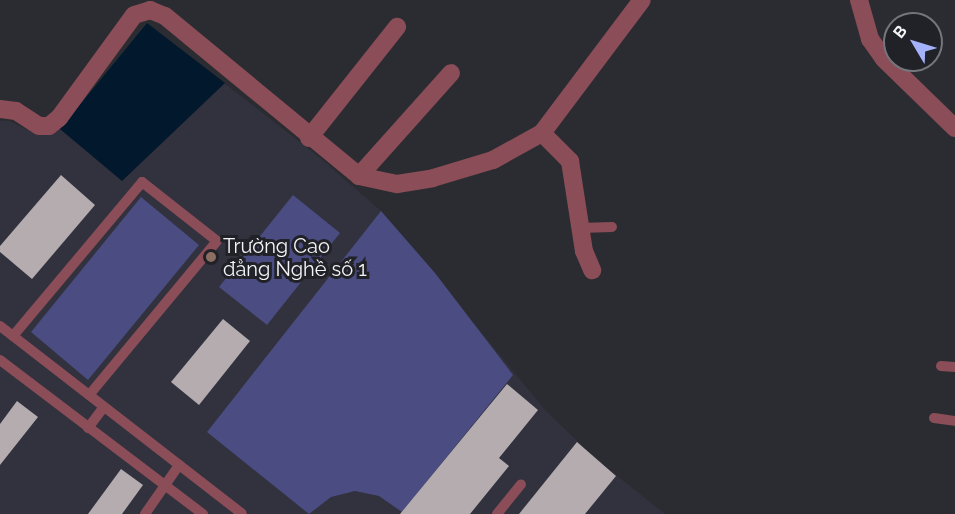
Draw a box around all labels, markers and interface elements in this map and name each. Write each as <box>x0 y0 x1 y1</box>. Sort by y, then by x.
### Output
north arrow <box>883 12 943 72</box>
text: B <box>889 22 911 42</box>
place label: Trường Cao đẳng Nghề số 1 <box>223 234 367 281</box>
marker: Trường Cao đẳng Nghề số 1 <box>204 250 218 264</box>

